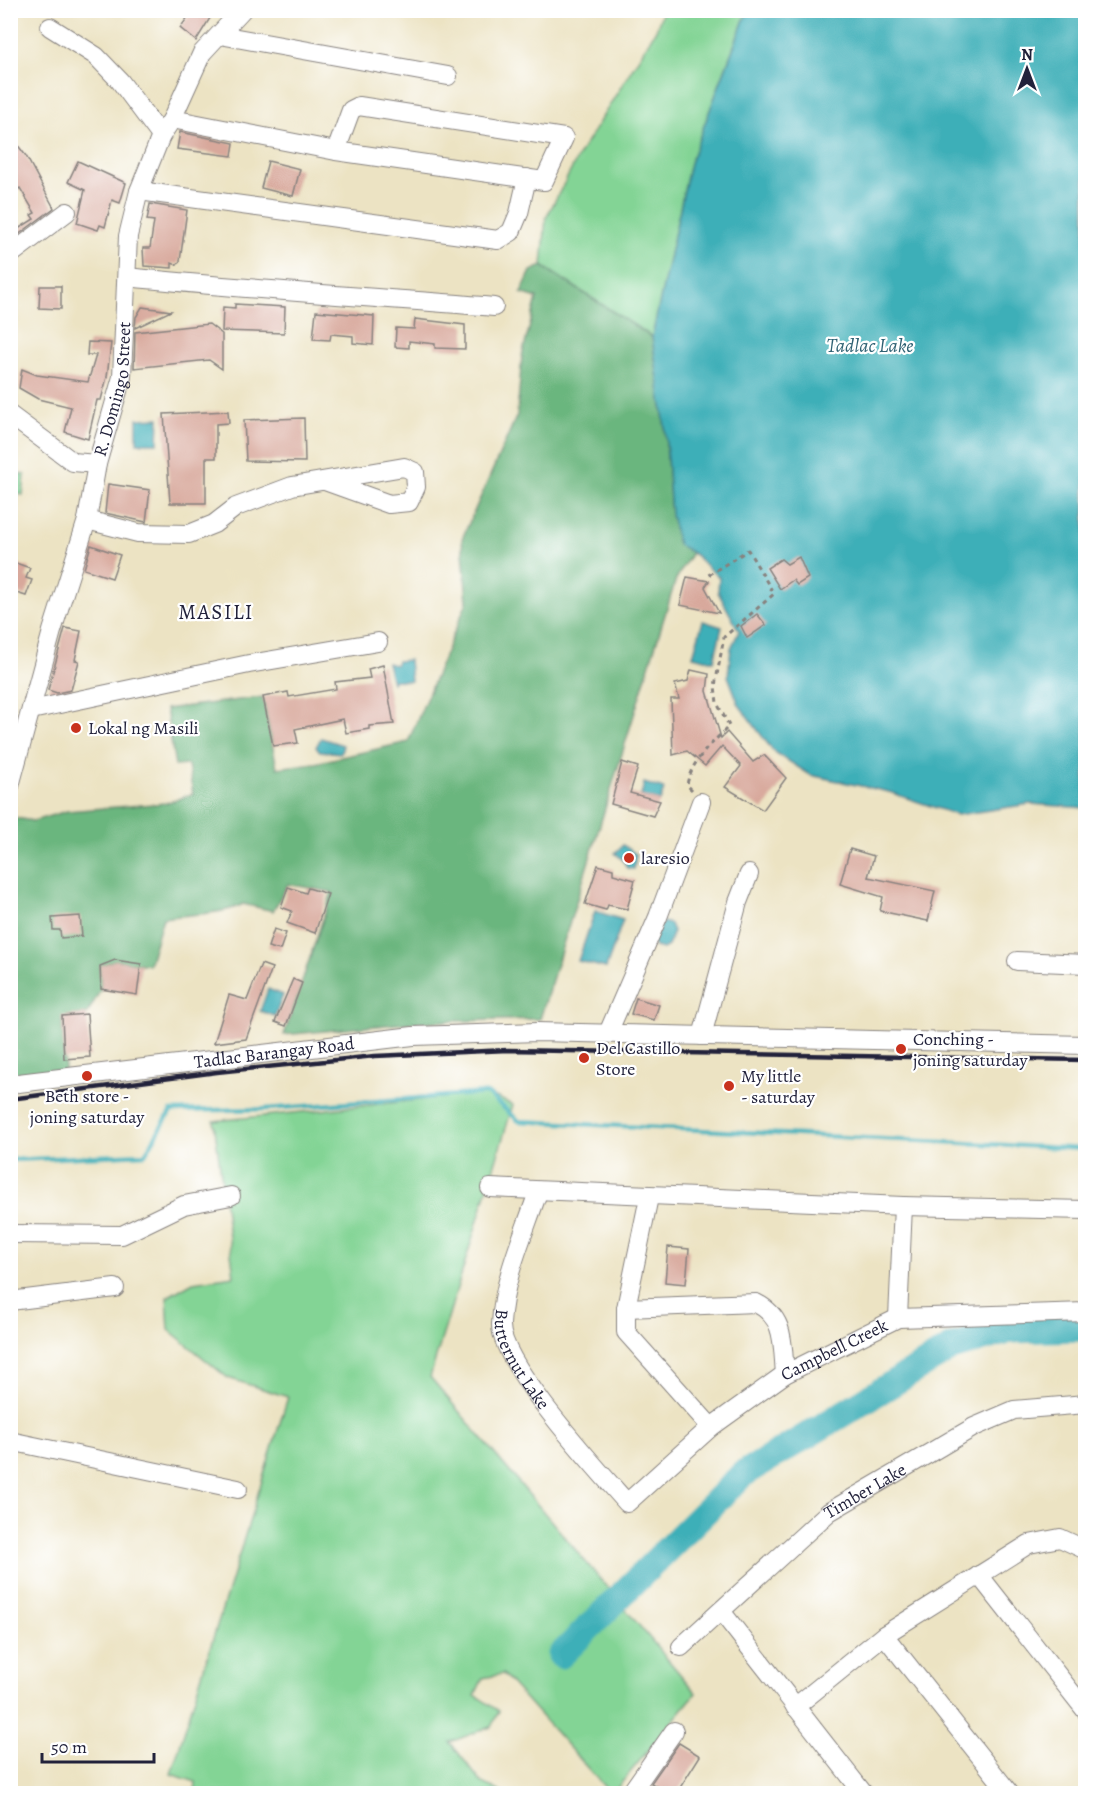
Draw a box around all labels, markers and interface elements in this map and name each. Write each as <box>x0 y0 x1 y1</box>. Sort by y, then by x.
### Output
north arrow <box>997 39 1057 99</box>
text: N <box>1021 44 1033 66</box>
street label: R. Domingo Street <box>88 321 136 459</box>
water label: Tadlac Lake <box>827 332 913 359</box>
district label: MASILI <box>178 598 254 626</box>
place label: Lokal ng Masili <box>88 716 199 740</box>
marker: Lokal ng Masili <box>69 721 83 735</box>
place label: laresio <box>641 846 690 870</box>
marker: laresio <box>622 851 636 865</box>
place label: Conching - joning saturday <box>913 1027 1029 1072</box>
street label: Tadlac Barangay Road <box>193 1031 356 1074</box>
place label: Del Castillo Store <box>596 1036 680 1081</box>
marker: Conching - joning saturday <box>894 1042 908 1056</box>
marker: Del Castillo Store <box>577 1051 591 1065</box>
place label: My little - saturday <box>741 1064 816 1109</box>
marker: Beth store - joning saturday <box>80 1069 94 1083</box>
marker: My little - saturday <box>722 1079 736 1093</box>
place label: Beth store - joning saturday <box>30 1084 145 1129</box>
street label: Butternut Lake <box>489 1308 555 1414</box>
street label: Campbell Creek <box>777 1313 892 1386</box>
street label: Timber Lake <box>820 1457 910 1524</box>
scale bar <box>42 1726 154 1764</box>
text: 50 m <box>51 1735 87 1759</box>

